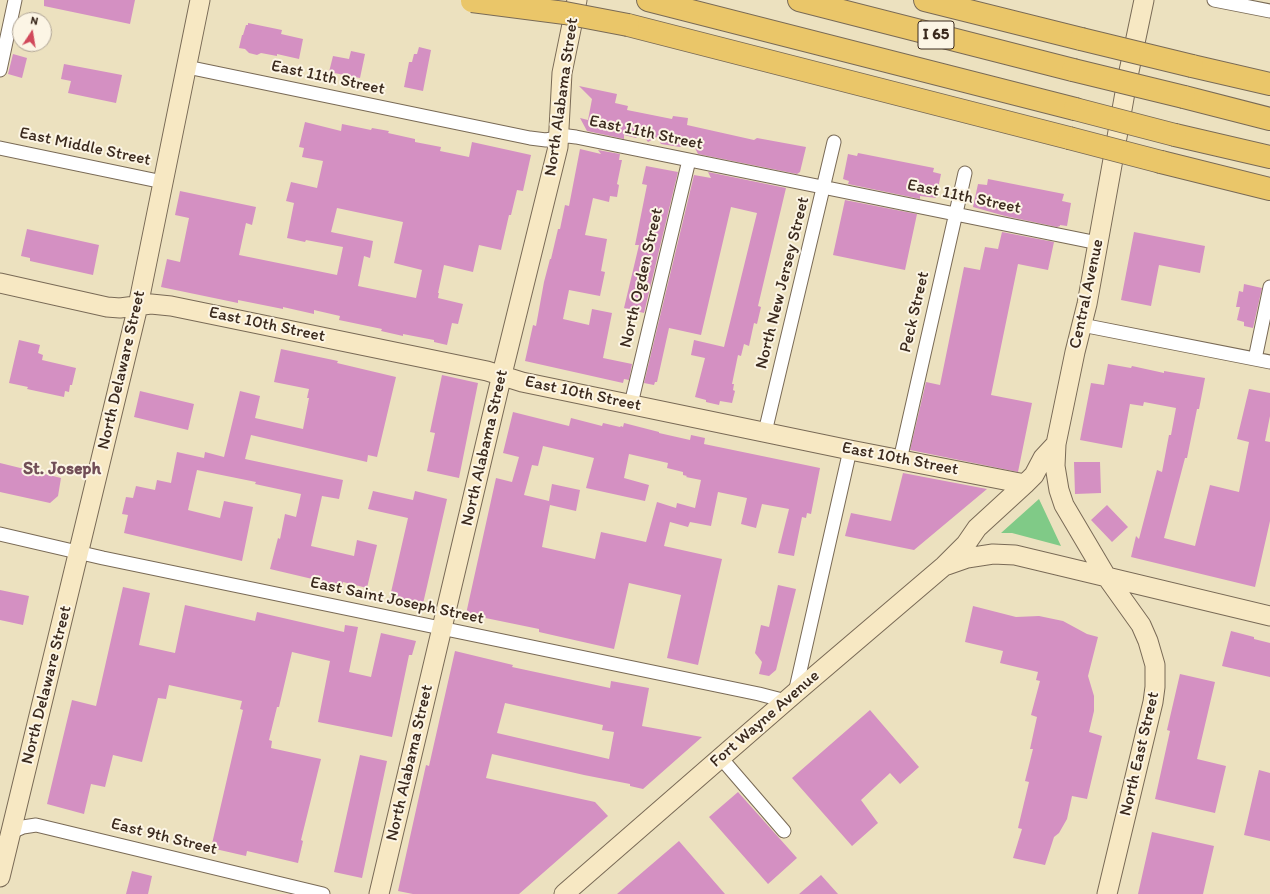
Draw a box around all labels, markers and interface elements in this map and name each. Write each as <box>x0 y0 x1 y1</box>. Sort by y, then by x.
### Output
north arrow <box>12 12 52 52</box>
text: N <box>29 14 39 28</box>
street label: North Alabama Street <box>541 16 583 178</box>
road number: I 65 <box>918 21 954 49</box>
street label: East 11th Street <box>269 56 387 100</box>
street label: East 11th Street <box>587 111 705 155</box>
street label: East Middle Street <box>17 123 153 171</box>
street label: East 11th Street <box>905 175 1023 219</box>
street label: North New Jersey Street <box>752 195 814 371</box>
street label: North Ogden Street <box>616 206 668 350</box>
street label: Central Avenue <box>1065 237 1109 351</box>
street label: Peck Street <box>896 269 934 355</box>
street label: North Delaware Street <box>94 288 150 452</box>
street label: East 10th Street <box>207 303 327 347</box>
street label: North Alabama Street <box>457 368 513 528</box>
street label: East 10th Street <box>523 372 643 416</box>
street label: East 10th Street <box>840 438 960 480</box>
district label: St. Joseph <box>23 458 101 480</box>
street label: East Saint Joseph Street <box>308 573 486 629</box>
street label: North Delaware Street <box>17 604 77 766</box>
street label: Fort Wayne Avenue <box>706 666 824 772</box>
street label: North Alabama Street <box>382 683 438 843</box>
street label: North East Street <box>1116 690 1164 818</box>
street label: East 9th Street <box>109 814 219 860</box>

